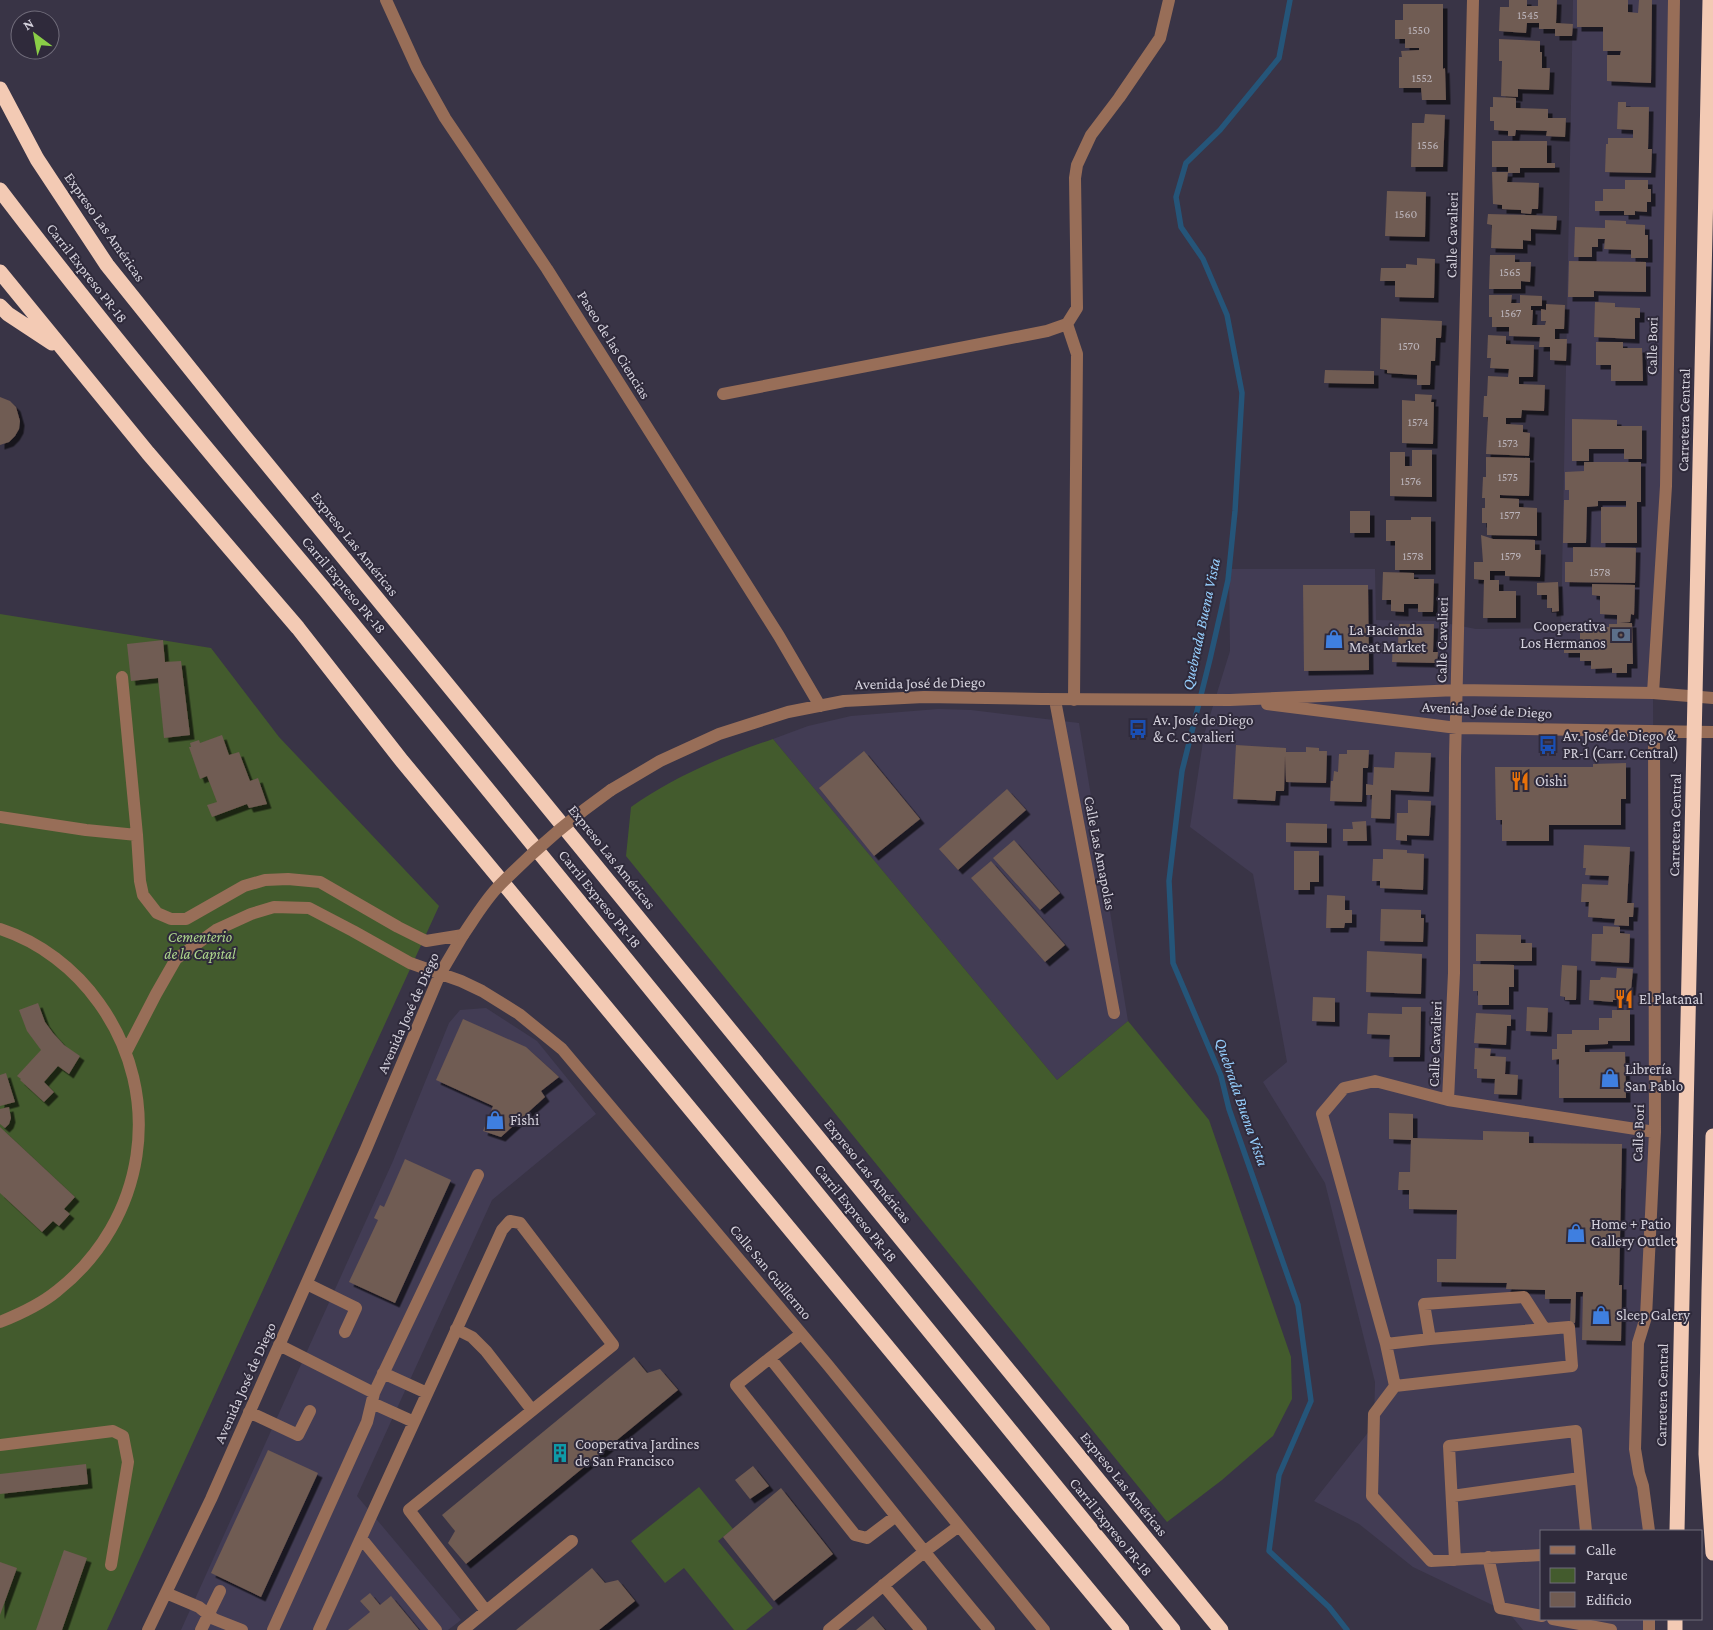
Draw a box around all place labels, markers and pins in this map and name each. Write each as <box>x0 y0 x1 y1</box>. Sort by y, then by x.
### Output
place label: Cooperativa Los Hermanos <box>1520 618 1606 651</box>
place label: La Hacienda Meat Market <box>1349 622 1427 655</box>
bank icon: Cooperativa Los Hermanos <box>1610 624 1632 646</box>
shop icon: La Hacienda Meat Market <box>1323 628 1345 650</box>
place label: Av. José de Diego & C. Cavalieri <box>1153 712 1253 745</box>
bus stop icon: Av. José de Diego & C. Cavalieri <box>1127 718 1149 740</box>
place label: Av. José de Diego & PR-1 (Carr. Central) <box>1563 728 1679 762</box>
bus stop icon: Av. José de Diego & PR-1 (Carr. Central) <box>1537 734 1559 756</box>
restaurant icon: Oishi <box>1509 770 1531 792</box>
place label: Oishi <box>1535 773 1567 789</box>
restaurant icon: El Platanal <box>1613 988 1635 1010</box>
place label: El Platanal <box>1639 991 1703 1007</box>
place label: Librería San Pablo <box>1625 1061 1683 1094</box>
shop icon: Librería San Pablo <box>1599 1067 1621 1089</box>
shop icon: Fishi <box>484 1109 506 1131</box>
place label: Fishi <box>510 1112 539 1128</box>
place label: Home + Patio Gallery Outlet <box>1591 1216 1676 1250</box>
shop icon: Home + Patio Gallery Outlet <box>1565 1222 1587 1244</box>
shop icon: Sleep Galery <box>1590 1304 1612 1326</box>
place label: Sleep Galery <box>1616 1307 1690 1324</box>
place label: Cooperativa Jardines de San Francisco <box>575 1436 699 1469</box>
building icon: Cooperativa Jardines de San Francisco <box>549 1442 571 1464</box>

